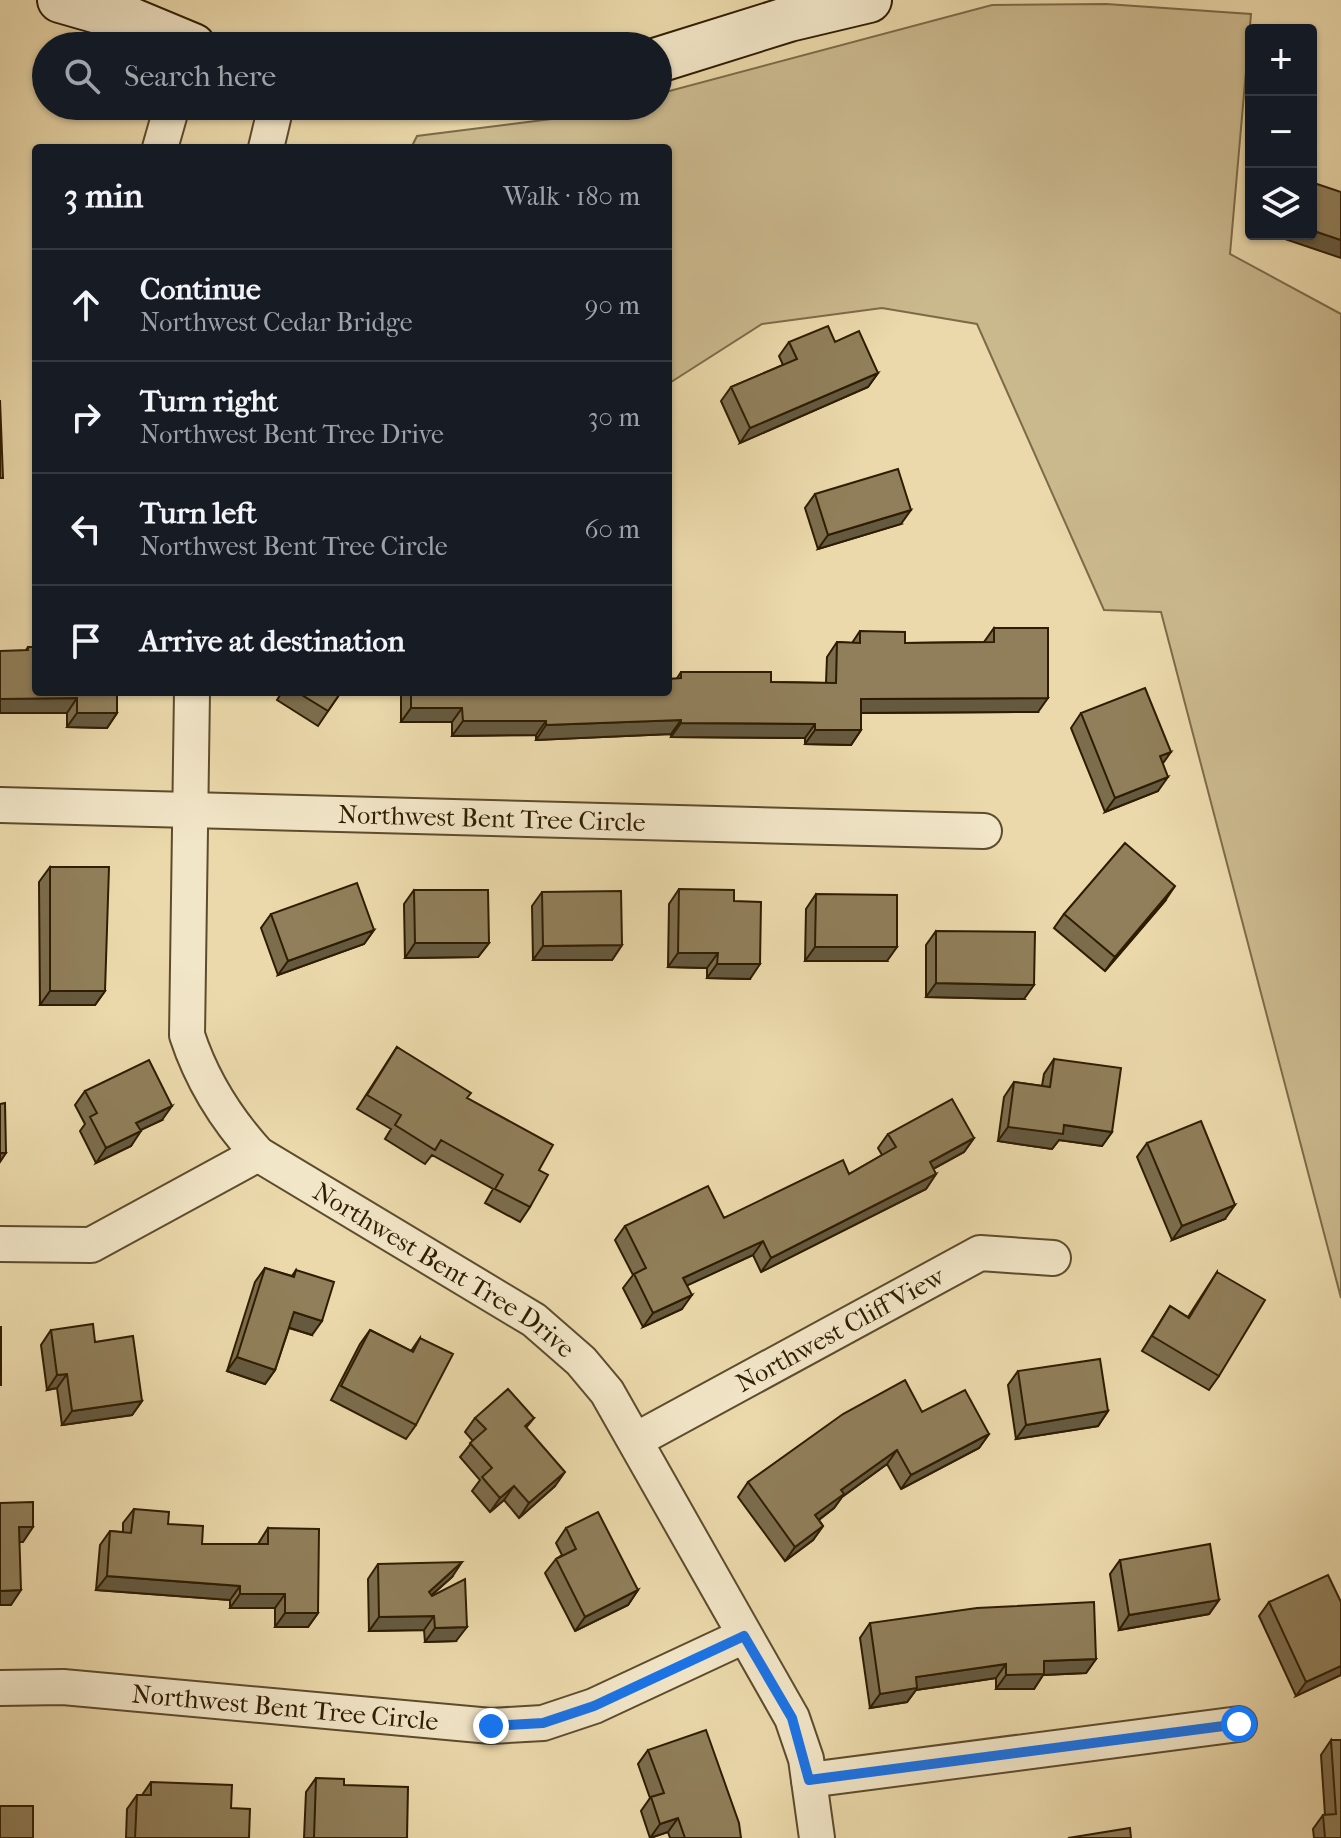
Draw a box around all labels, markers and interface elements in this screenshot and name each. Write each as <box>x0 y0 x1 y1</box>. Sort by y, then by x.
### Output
map controls <box>1245 24 1317 240</box>
button: + <box>1245 24 1317 96</box>
search box <box>32 32 672 120</box>
icon: search <box>60 54 104 98</box>
text: Search here <box>124 59 276 94</box>
button: − <box>1245 96 1317 168</box>
button: layers <box>1245 168 1317 240</box>
text: 3 min <box>64 176 143 216</box>
text: Walk · 180 m <box>503 181 640 212</box>
text: Continue <box>140 272 261 307</box>
icon: ahead <box>64 283 108 327</box>
text: 90 m <box>585 290 640 321</box>
text: Northwest Cedar Bridge <box>140 307 413 338</box>
text: Turn right <box>140 384 278 419</box>
icon: right <box>64 395 108 439</box>
text: 30 m <box>588 402 640 433</box>
text: Northwest Bent Tree Drive <box>140 419 444 450</box>
text: Turn left <box>140 496 257 531</box>
icon: left <box>64 507 108 551</box>
text: 60 m <box>584 514 640 545</box>
text: Northwest Bent Tree Circle <box>140 531 448 562</box>
icon: arrive <box>64 619 108 663</box>
text: Arrive at destination <box>140 624 405 659</box>
street label: Northwest Bent Tree Circle <box>338 798 646 838</box>
street label: Northwest Bent Tree Drive <box>308 1175 582 1364</box>
street label: Northwest Cliff View <box>730 1260 950 1398</box>
street label: Northwest Bent Tree Circle <box>130 1678 440 1737</box>
route start <box>1221 1706 1257 1742</box>
route end <box>473 1708 509 1744</box>

